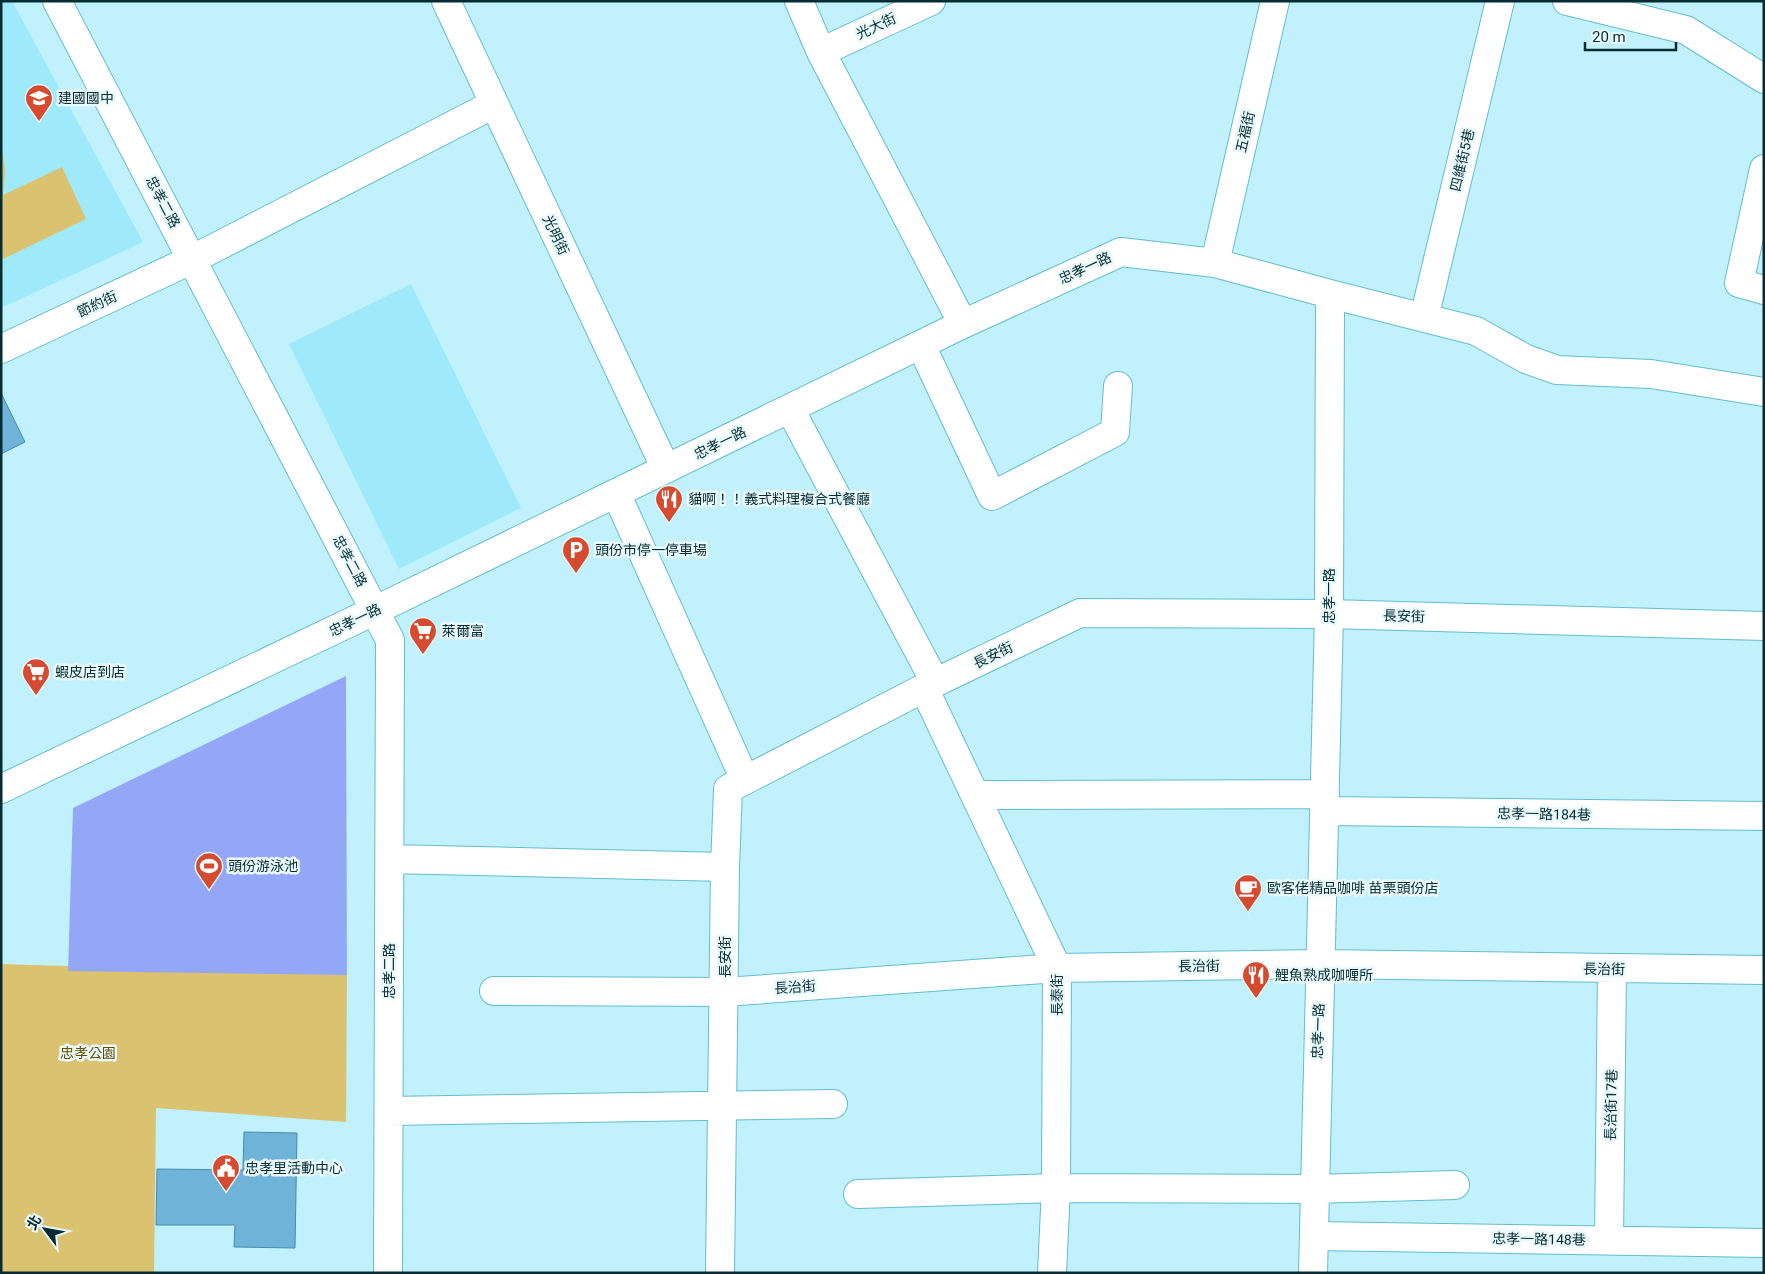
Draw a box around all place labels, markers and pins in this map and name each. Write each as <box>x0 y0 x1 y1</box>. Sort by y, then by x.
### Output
school or university icon: 建國國中 <box>24 83 54 122</box>
place label: 建國國中 <box>58 90 114 106</box>
restaurant icon: 貓啊！！義式料理複合式餐廳 <box>654 484 684 523</box>
place label: 貓啊！！義式料理複合式餐廳 <box>688 491 870 507</box>
parking icon: 頭份市停一停車場 <box>561 535 591 574</box>
place label: 頭份市停一停車場 <box>595 542 707 558</box>
supermarket icon: 萊爾富 <box>408 616 438 655</box>
place label: 萊爾富 <box>442 623 484 639</box>
supermarket icon: 蝦皮店到店 <box>21 657 51 696</box>
place label: 蝦皮店到店 <box>55 664 125 680</box>
sports icon: 頭份游泳池 <box>194 851 224 890</box>
place label: 頭份游泳池 <box>228 858 298 874</box>
cafe icon: 歐客佬精品咖啡 苗栗頭份店 <box>1233 873 1263 912</box>
place label: 歐客佬精品咖啡 苗栗頭份店 <box>1267 880 1438 896</box>
restaurant icon: 鯉魚熟成咖喱所 <box>1241 960 1271 999</box>
place label: 鯉魚熟成咖喱所 <box>1275 967 1373 983</box>
public building icon: 忠孝里活動中心 <box>211 1153 241 1192</box>
place label: 忠孝里活動中心 <box>245 1160 343 1176</box>

